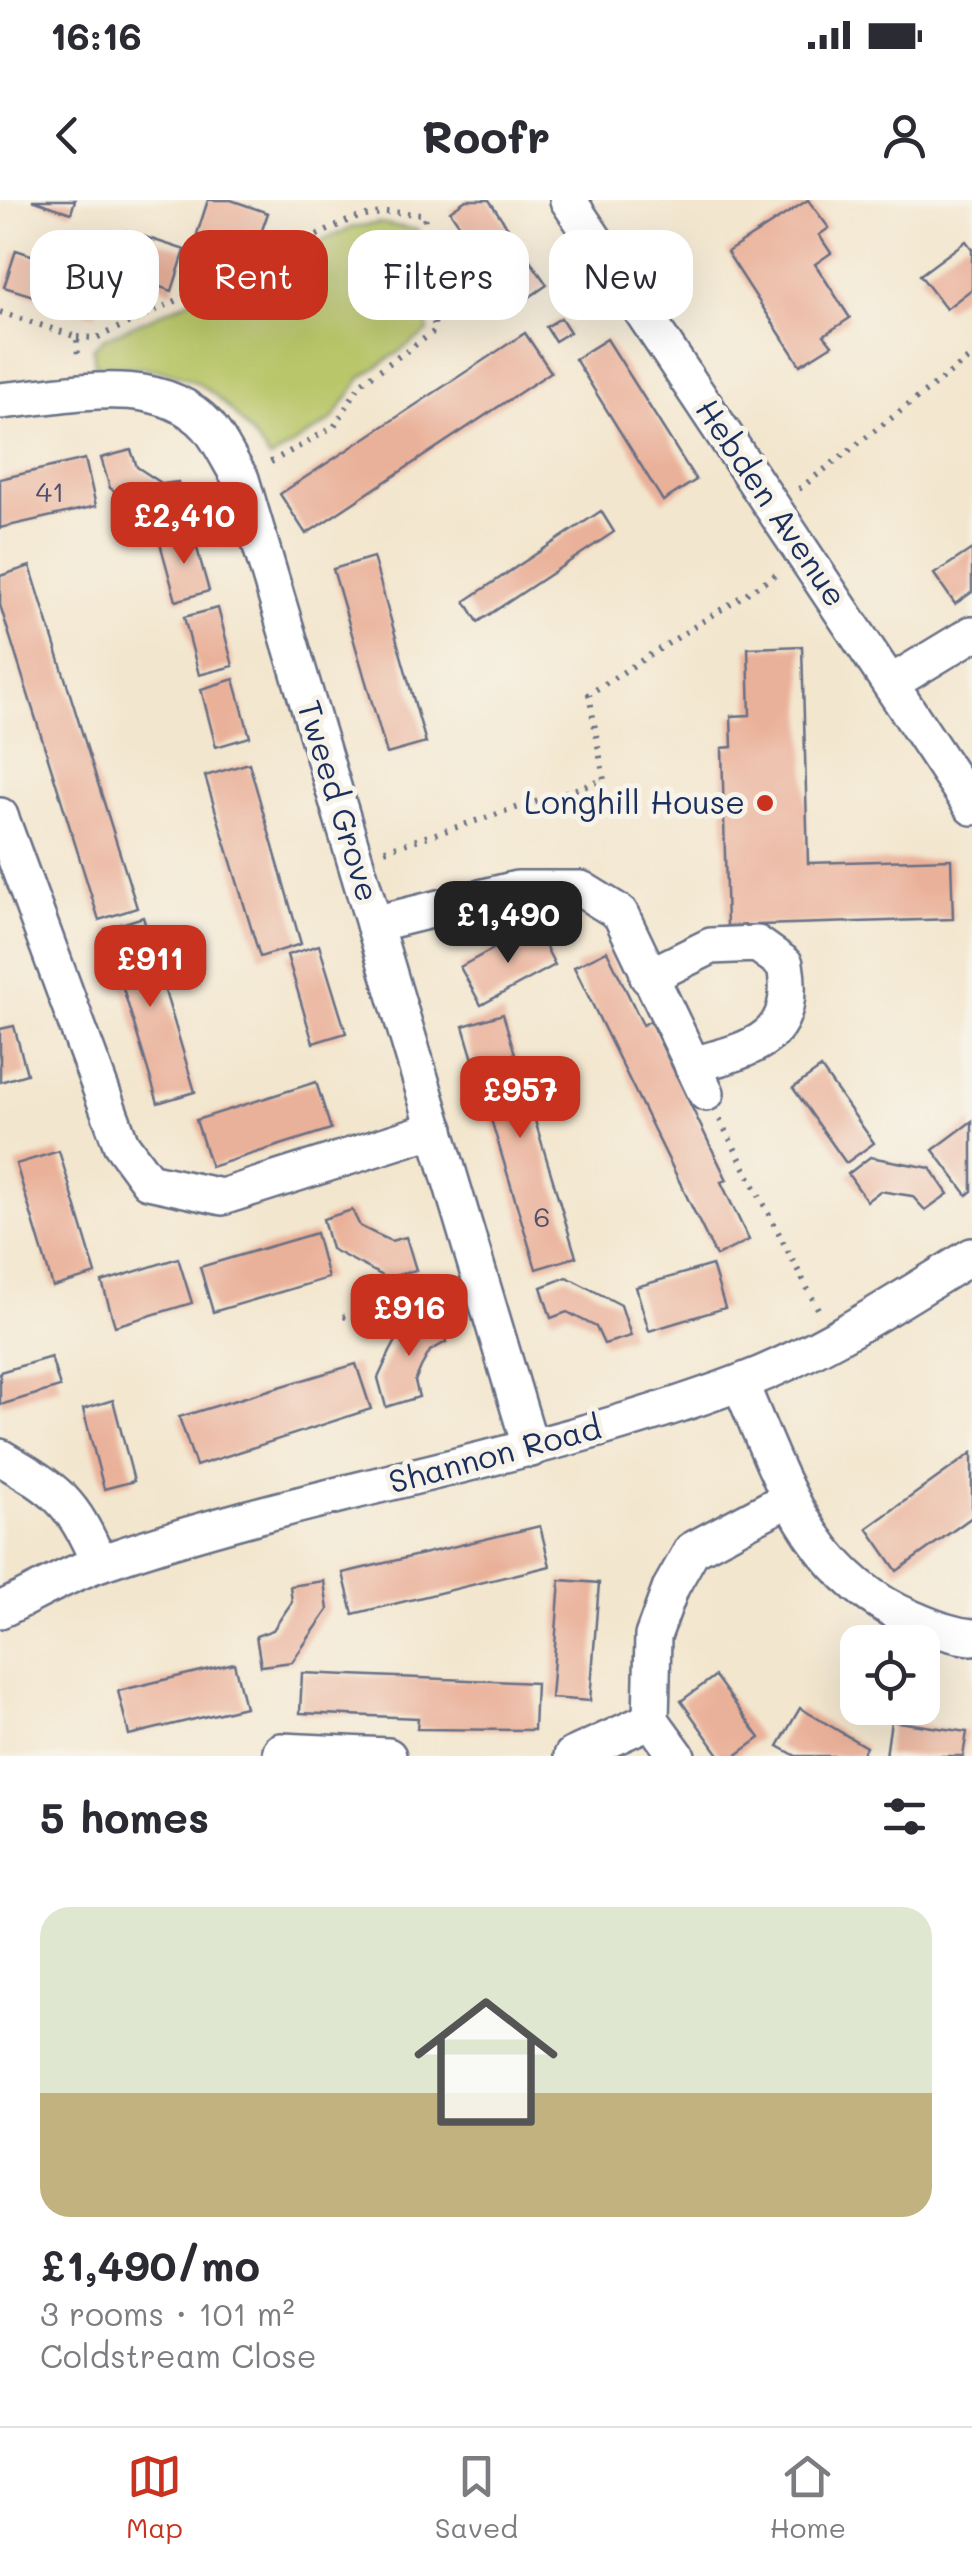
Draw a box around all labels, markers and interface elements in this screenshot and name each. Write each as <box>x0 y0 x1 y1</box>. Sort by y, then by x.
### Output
text: 16:16 <box>50 10 142 60</box>
text: Roofr <box>422 106 550 164</box>
icon: back <box>40 108 95 163</box>
icon: person <box>877 108 932 163</box>
chip: Buy <box>30 230 159 320</box>
chip: Rent <box>179 230 328 320</box>
chip: Filters <box>348 230 529 320</box>
chip: New <box>549 230 693 320</box>
street label: Hebden Avenue <box>688 390 858 614</box>
house number: 41 <box>36 473 64 509</box>
pin: £2,410 <box>103 482 265 567</box>
text: £2,410 <box>133 493 235 535</box>
street label: Tweed Grove <box>289 695 390 906</box>
place label: Longhill House <box>524 780 745 822</box>
marker: Longhill House <box>754 792 776 814</box>
pin: £1,490 <box>427 881 589 966</box>
text: £1,490 <box>456 892 560 934</box>
pin: £911 <box>91 925 209 1010</box>
text: £911 <box>116 936 184 978</box>
pin: £957 <box>461 1056 579 1141</box>
text: £957 <box>482 1067 558 1109</box>
house number: 6 <box>534 1198 550 1234</box>
pin: £916 <box>350 1274 468 1359</box>
text: £916 <box>373 1285 445 1327</box>
street label: Shannon Road <box>384 1405 605 1502</box>
map controls <box>840 1625 940 1725</box>
button: locate <box>840 1625 940 1725</box>
text: 5 homes <box>40 1789 209 1844</box>
icon: filters <box>877 1789 932 1844</box>
icon: home <box>396 1972 576 2152</box>
text: £1,490/mo <box>40 2237 260 2292</box>
text: 3 rooms · 101 m² <box>40 2292 295 2334</box>
text: Coldstream Close <box>40 2334 317 2376</box>
tab: Map <box>126 2449 183 2545</box>
tab: Saved <box>435 2449 518 2545</box>
tab: Home <box>770 2449 846 2545</box>

